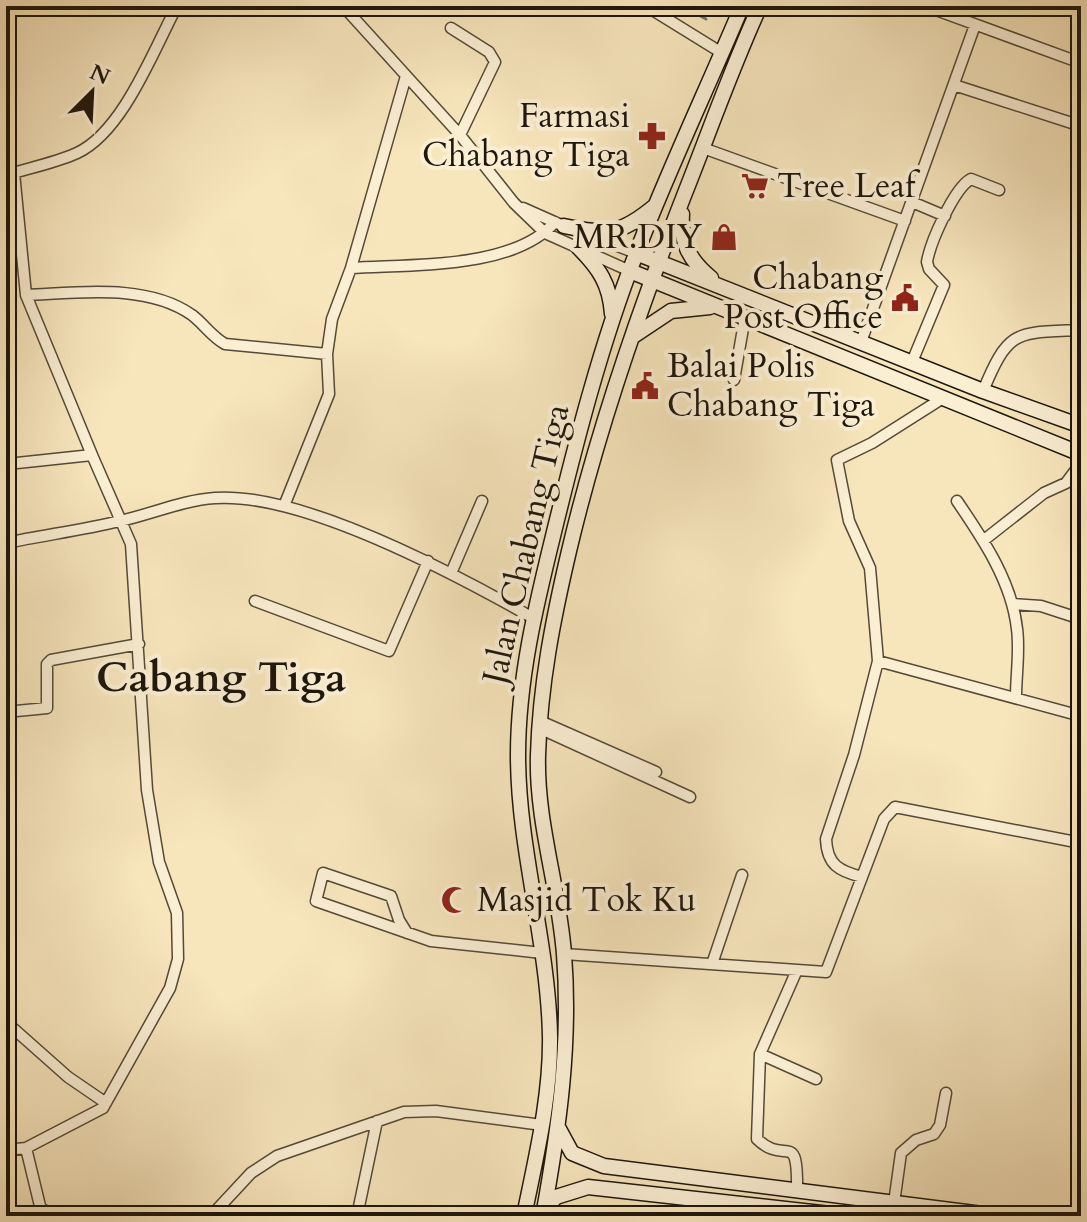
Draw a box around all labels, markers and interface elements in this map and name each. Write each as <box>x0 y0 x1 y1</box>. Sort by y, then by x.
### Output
north arrow <box>52 52 132 132</box>
text: N <box>85 57 115 92</box>
place label: Farmasi Chabang Tiga <box>422 93 630 178</box>
pharmacy icon: Farmasi Chabang Tiga <box>637 121 667 151</box>
place label: Tree Leaf <box>777 163 921 209</box>
supermarket icon: Tree Leaf <box>740 171 770 201</box>
place label: MR.DIY <box>573 214 703 260</box>
shop icon: MR.DIY <box>709 222 739 252</box>
place label: Chabang Post Office <box>724 255 883 340</box>
public building icon: Chabang Post Office <box>890 283 920 313</box>
place label: Balai Polis Chabang Tiga <box>667 343 875 428</box>
public building icon: Balai Polis Chabang Tiga <box>630 371 660 401</box>
street label: Jalan Chabang Tiga <box>470 399 581 693</box>
district label: Cabang Tiga <box>96 649 346 706</box>
place label: Masjid Tok Ku <box>477 877 696 923</box>
mosque icon: Masjid Tok Ku <box>440 885 470 915</box>

